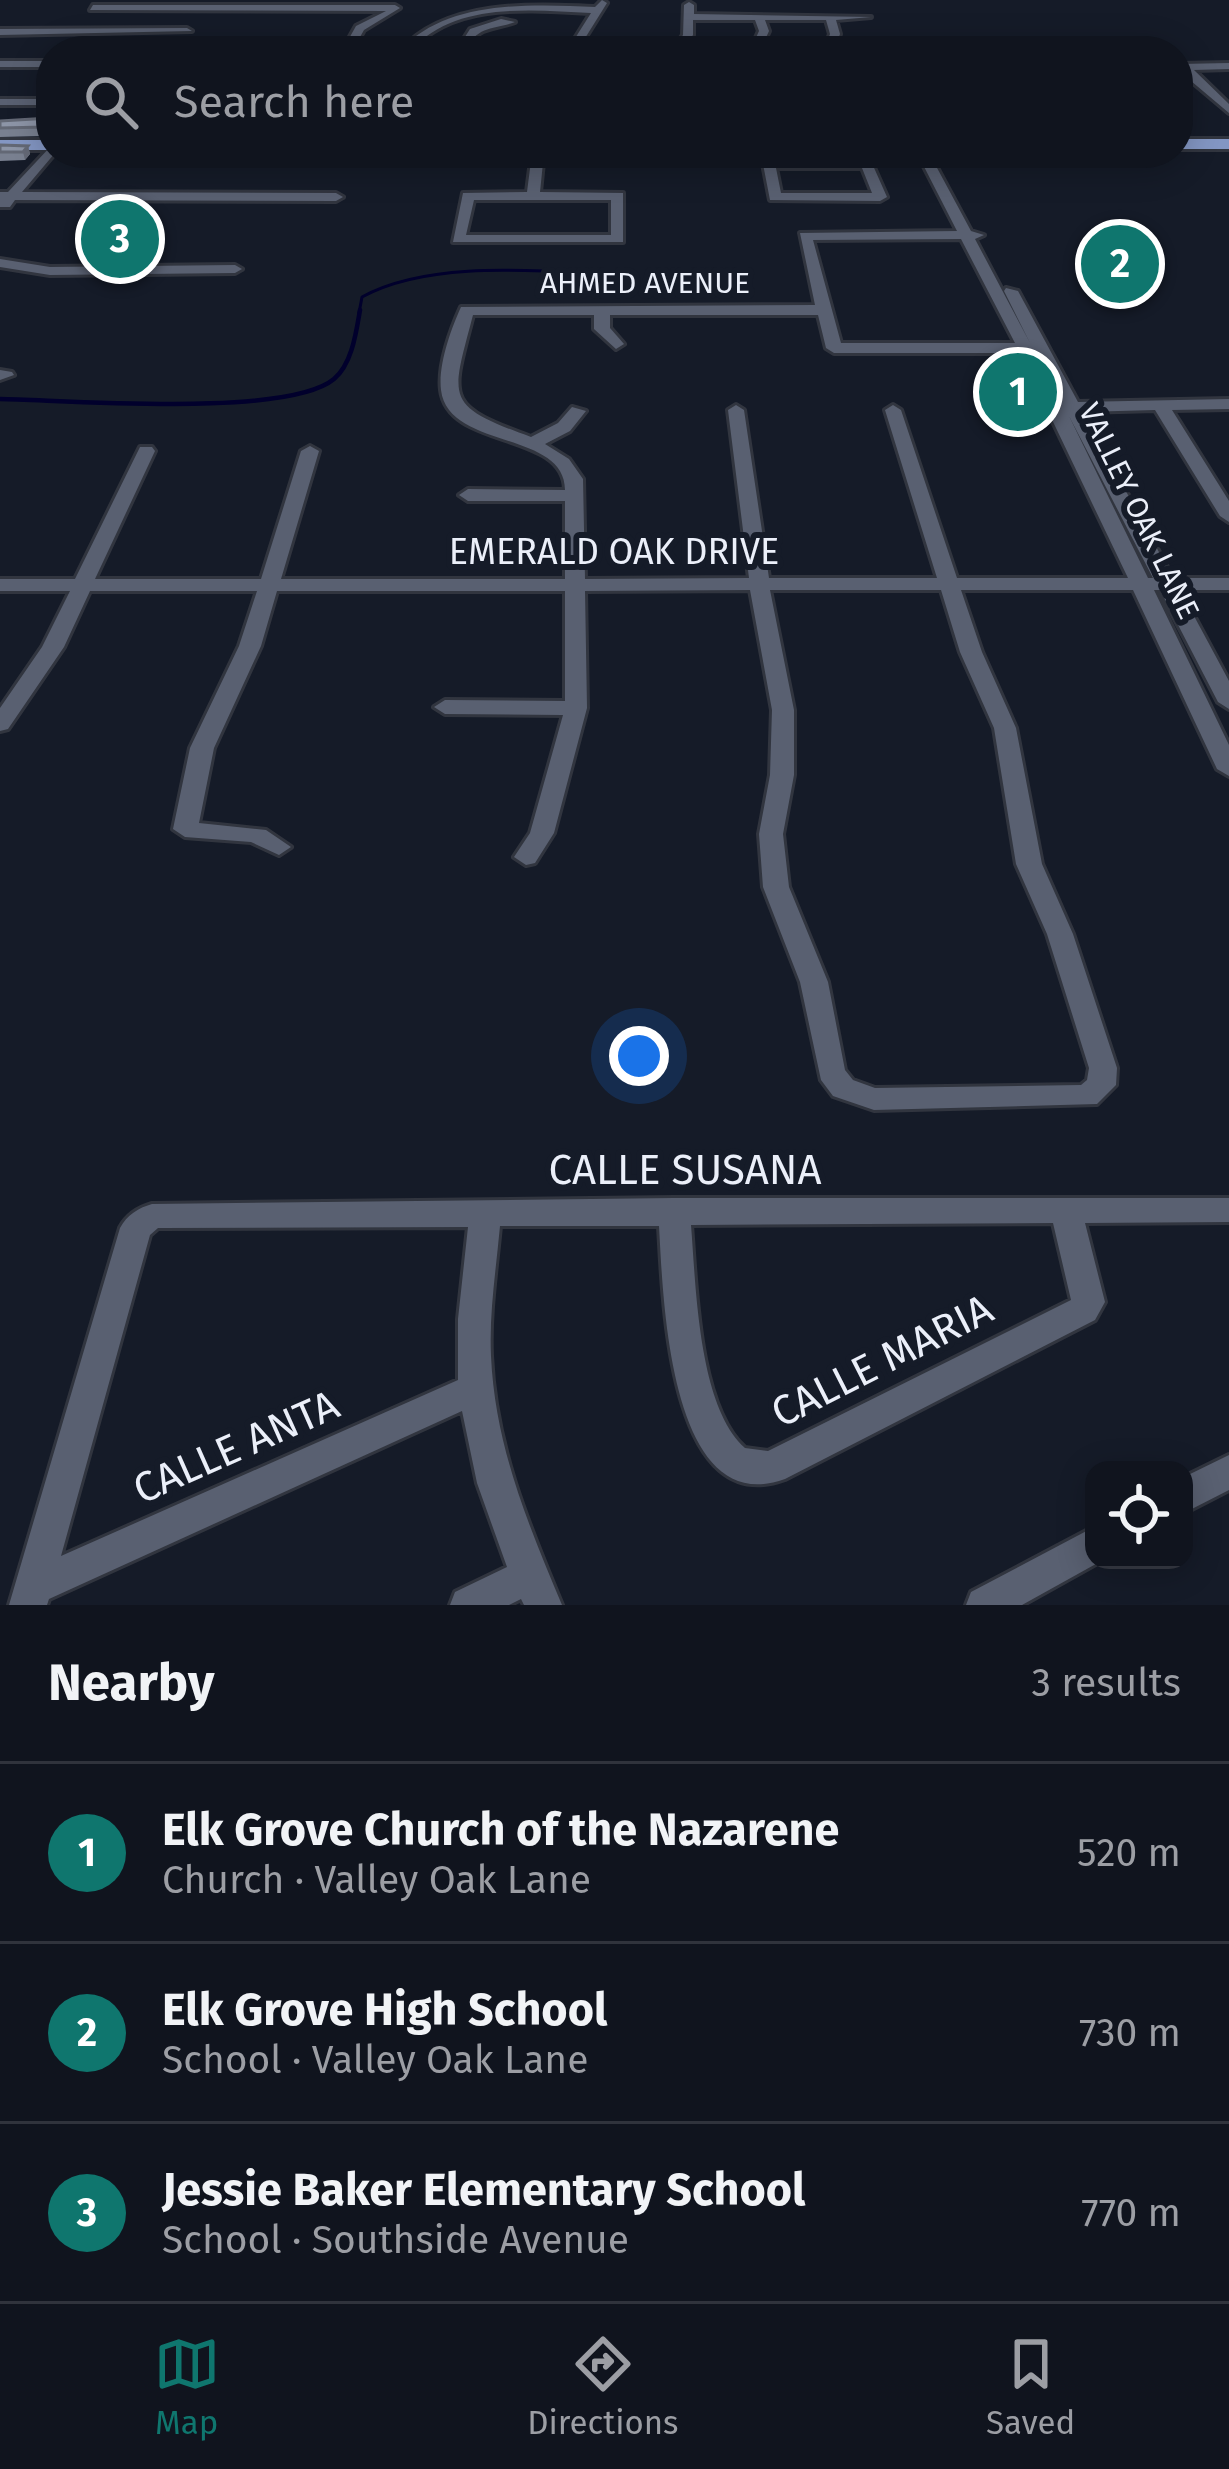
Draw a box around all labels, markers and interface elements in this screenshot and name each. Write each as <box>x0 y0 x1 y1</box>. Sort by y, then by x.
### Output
search box <box>36 36 1193 168</box>
icon: search <box>78 69 144 135</box>
text: Search here <box>174 75 414 129</box>
pin: 3 <box>81 194 159 284</box>
pin: 2 <box>1081 219 1159 309</box>
street label: AHMED AVENUE <box>540 265 750 301</box>
pin: 1 <box>979 347 1057 437</box>
street label: VALLEY OAK LANE <box>1071 397 1207 625</box>
street label: EMERALD OAK DRIVE <box>449 530 779 574</box>
your location <box>609 1026 669 1086</box>
street label: CALLE SUSANA <box>549 1145 821 1195</box>
street label: CALLE MARIA <box>763 1284 1001 1438</box>
street label: CALLE ANTA <box>126 1380 346 1514</box>
map controls <box>1085 1461 1193 1569</box>
button: locate <box>1085 1461 1193 1569</box>
text: Nearby <box>48 1652 214 1714</box>
text: 3 results <box>1031 1660 1181 1706</box>
text: Elk Grove Church of the Nazarene <box>162 1803 839 1857</box>
text: 1 <box>78 1830 96 1876</box>
text: 520 m <box>1077 1830 1181 1876</box>
text: Church · Valley Oak Lane <box>162 1857 591 1903</box>
text: Elk Grove High School <box>162 1983 607 2037</box>
text: 2 <box>77 2010 97 2056</box>
text: 730 m <box>1079 2010 1181 2056</box>
text: School · Valley Oak Lane <box>162 2037 588 2083</box>
text: Jessie Baker Elementary School <box>162 2163 805 2217</box>
text: 3 <box>77 2190 97 2236</box>
text: 770 m <box>1081 2190 1181 2236</box>
text: School · Southside Avenue <box>162 2217 629 2263</box>
tab: Map <box>154 2331 220 2443</box>
tab: Directions <box>527 2331 679 2443</box>
tab: Saved <box>986 2331 1075 2443</box>

